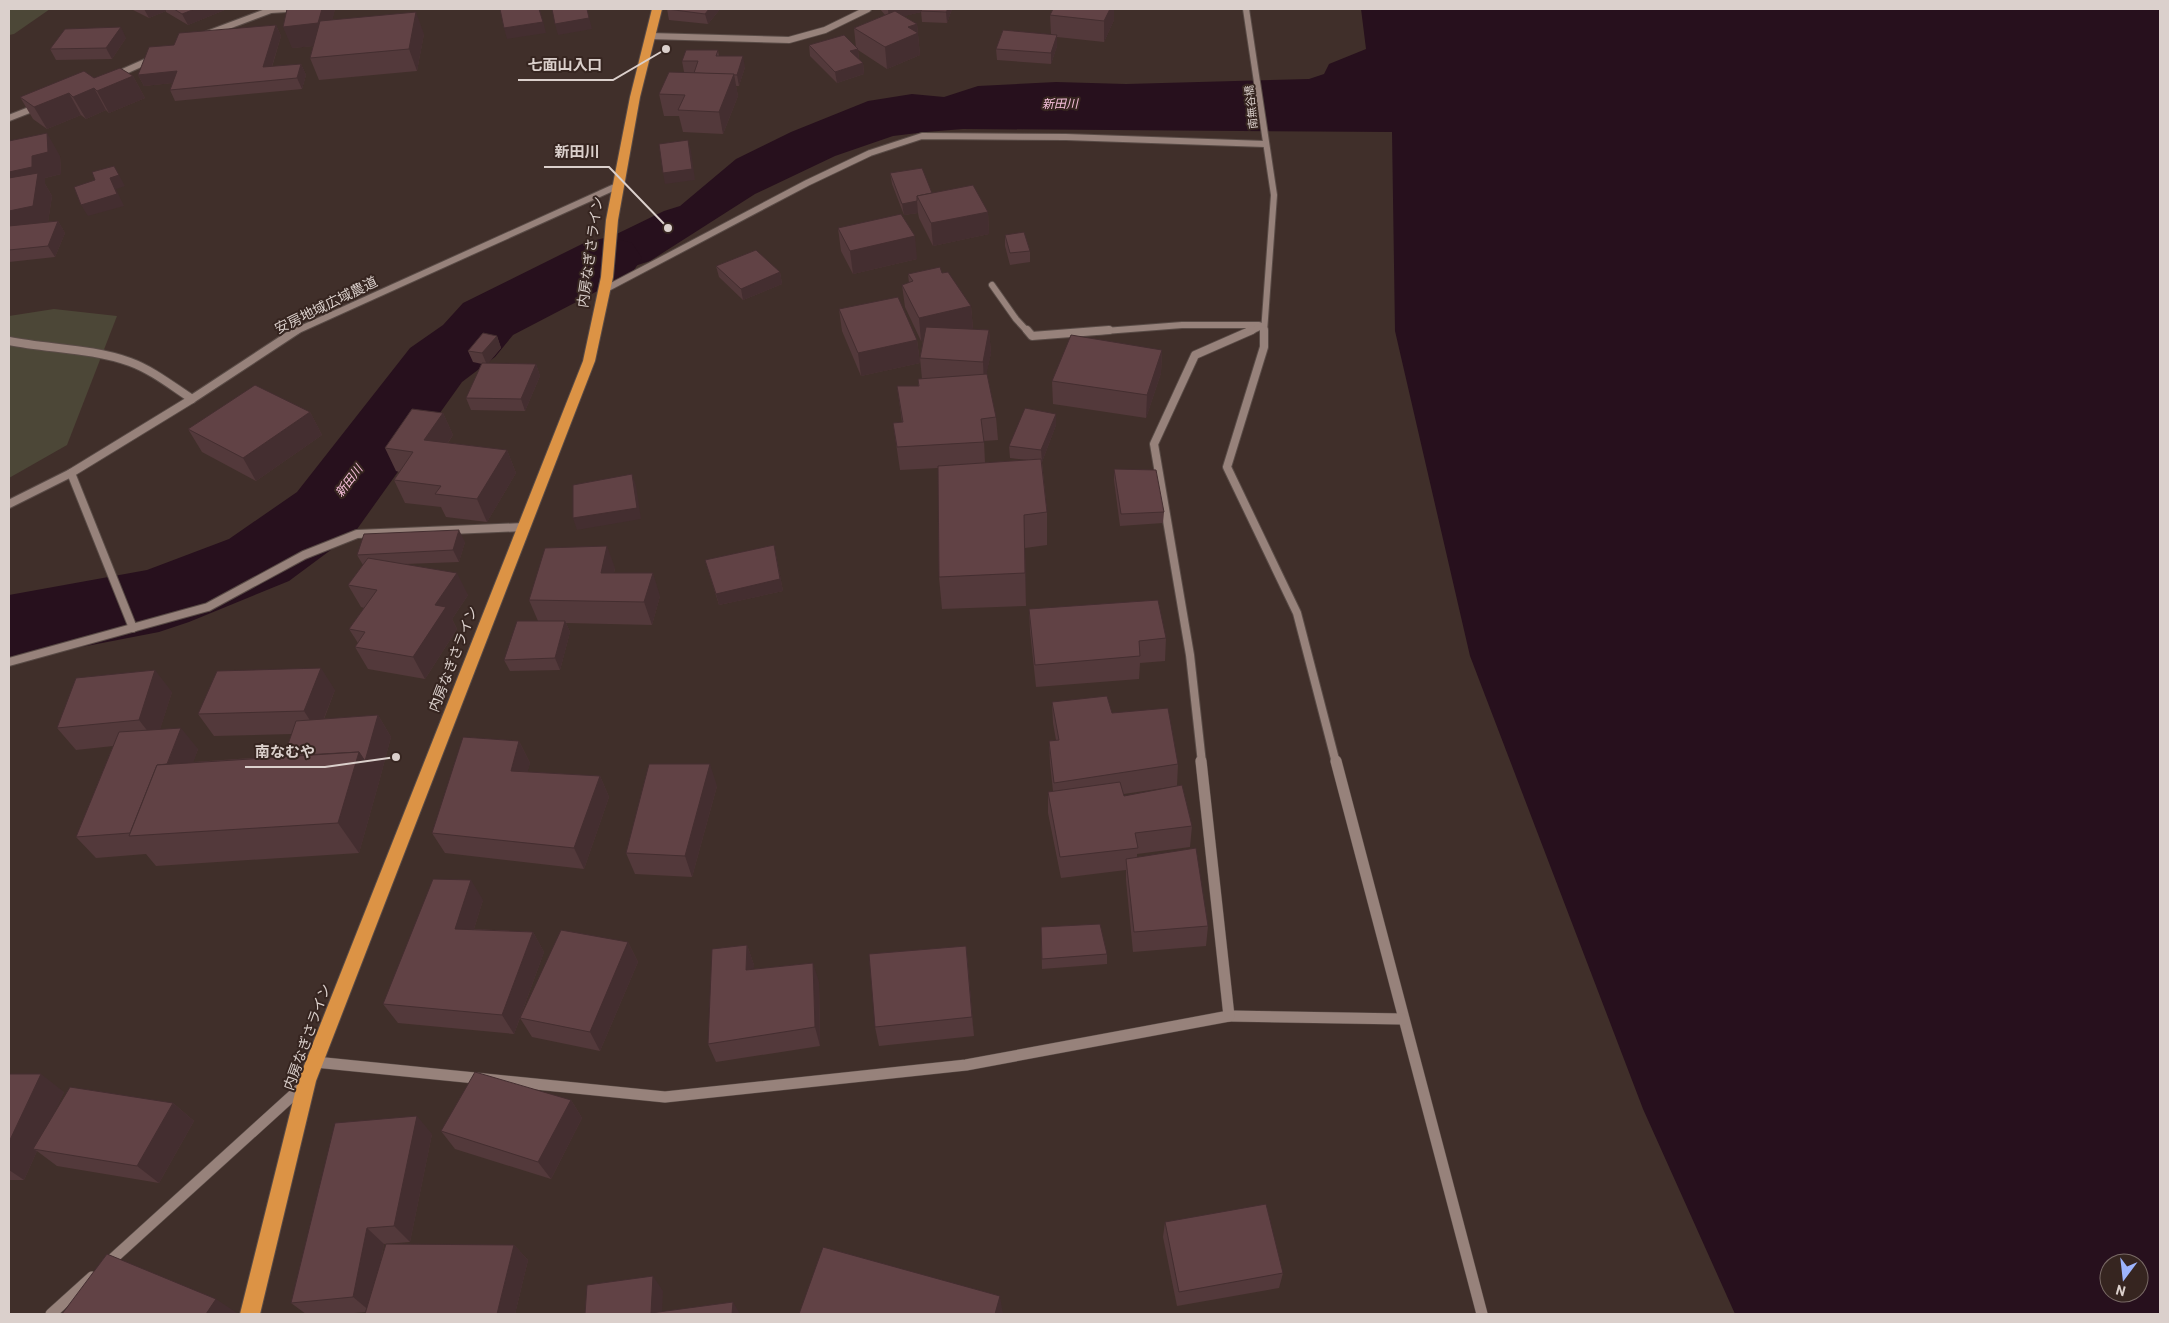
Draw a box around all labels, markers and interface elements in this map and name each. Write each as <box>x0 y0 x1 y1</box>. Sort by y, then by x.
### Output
callout: 七面山入口 <box>518 50 613 80</box>
text: 七面山入口 <box>527 55 603 73</box>
street label: 南無谷橋 <box>1242 84 1259 130</box>
water label: 新田川 <box>1042 96 1080 110</box>
callout: 新田川 <box>544 137 609 167</box>
text: 新田川 <box>554 142 600 160</box>
street label: 内房なぎさライン <box>573 195 606 309</box>
street label: 安房地域広域農道 <box>272 272 380 337</box>
water label: 新田川 <box>332 460 366 499</box>
street label: 内房なぎさライン <box>425 603 481 714</box>
callout: 南なむや <box>245 737 325 767</box>
text: 南なむや <box>255 742 315 760</box>
street label: 内房なぎさライン <box>279 981 334 1092</box>
north arrow <box>2099 1253 2149 1303</box>
text: N <box>2114 1282 2127 1300</box>

